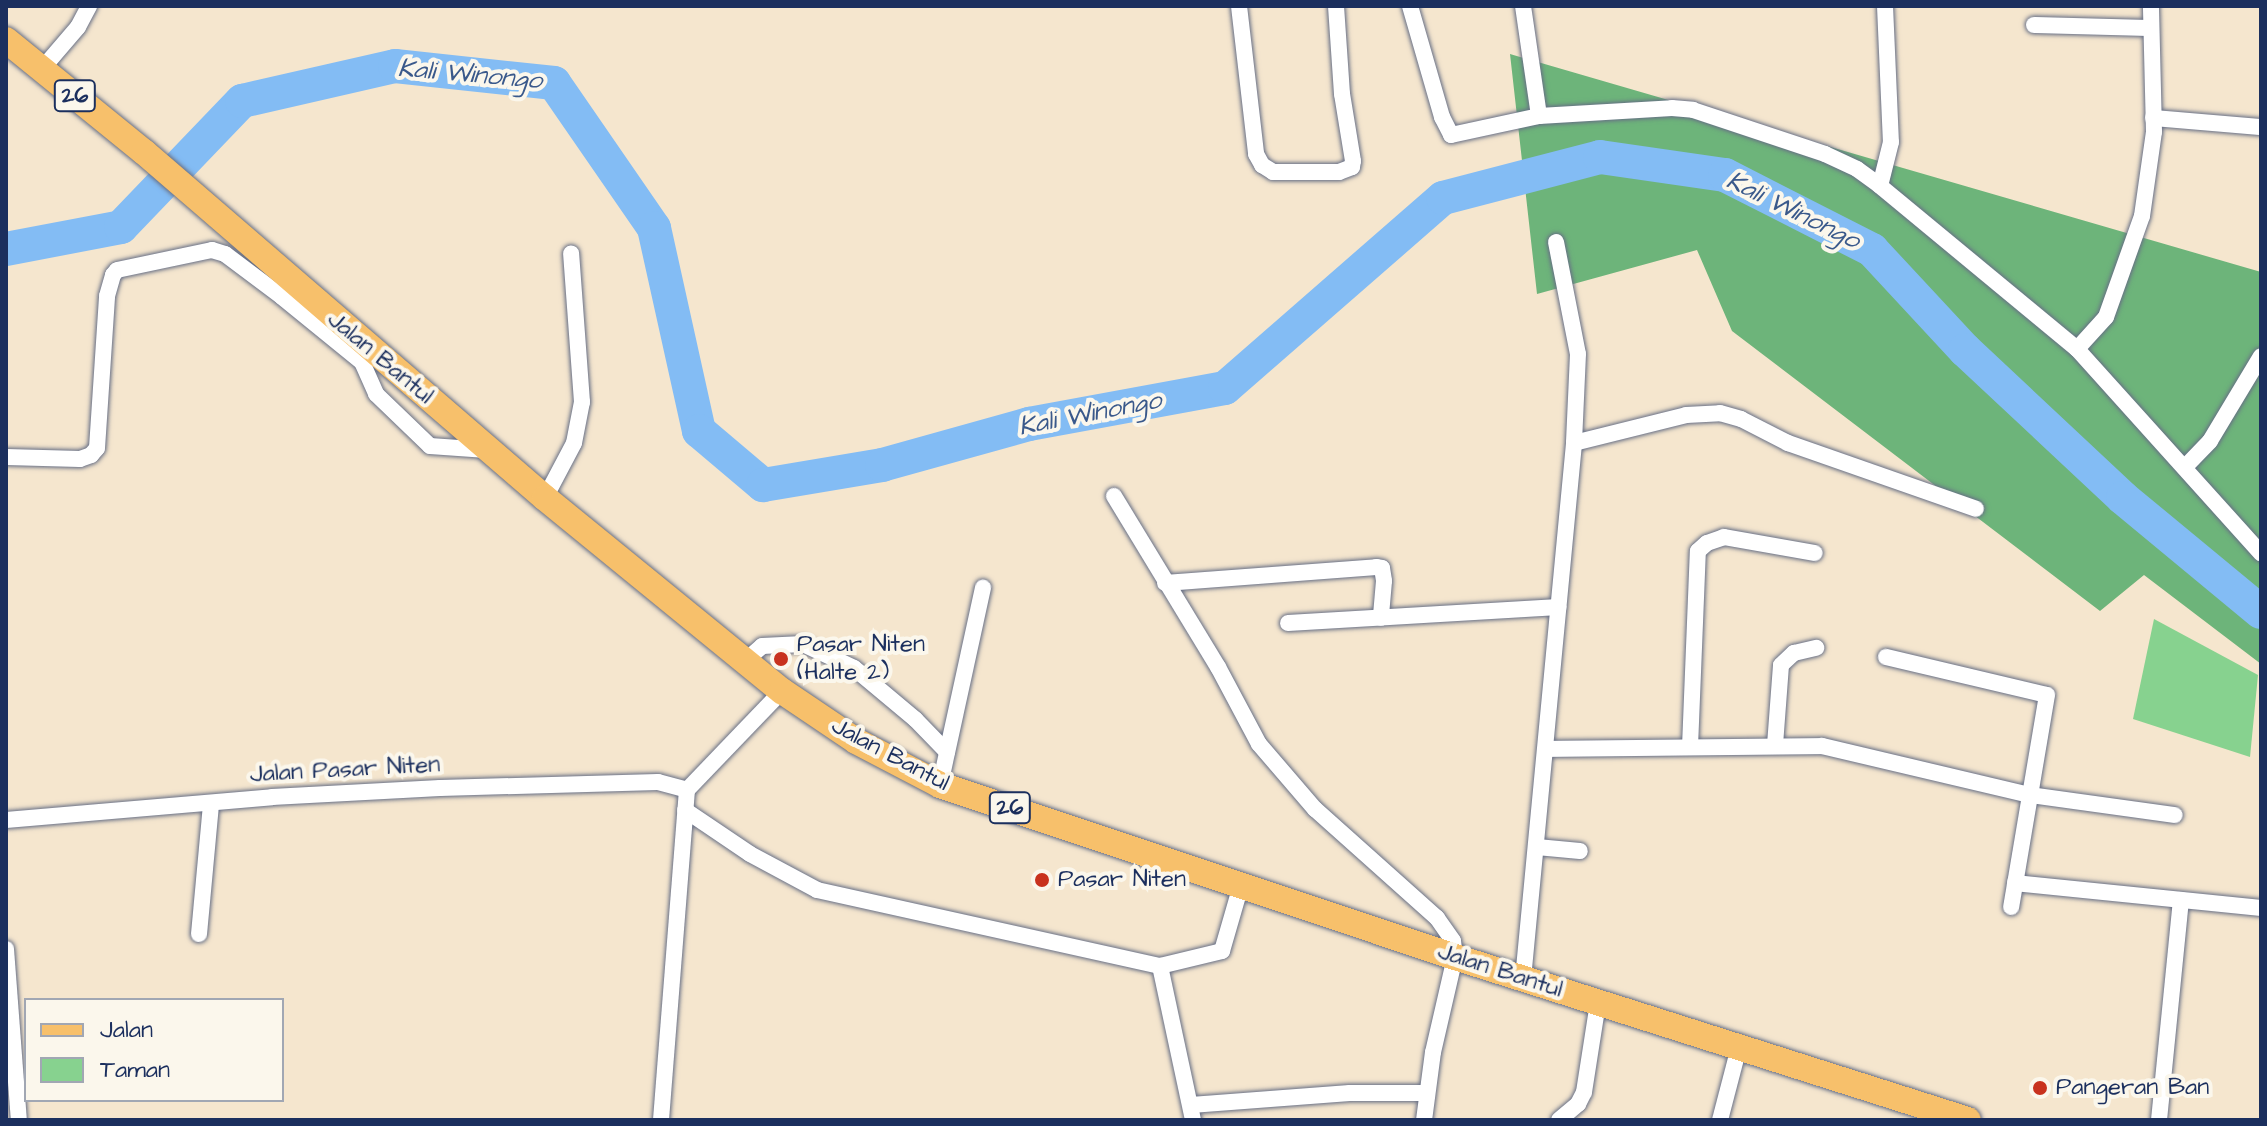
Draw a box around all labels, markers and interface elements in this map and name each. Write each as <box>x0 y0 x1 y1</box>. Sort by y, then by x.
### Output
water label: Kali Winongo <box>397 53 543 97</box>
road number: 26 <box>53 78 97 114</box>
water label: Kali Winongo <box>1721 165 1865 257</box>
street label: Jalan Bantul <box>321 305 439 411</box>
water label: Kali Winongo <box>1016 385 1164 443</box>
place label: Pasar Niten (Halte 2) <box>797 631 925 687</box>
marker: Pasar Niten (Halte 2) <box>772 650 790 668</box>
street label: Jalan Bantul <box>826 712 954 798</box>
street label: Jalan Pasar Niten <box>249 751 441 789</box>
road number: 26 <box>988 790 1032 826</box>
place label: Pasar Niten <box>1058 866 1186 894</box>
marker: Pasar Niten <box>1033 871 1051 889</box>
street label: Jalan Bantul <box>1434 937 1566 1005</box>
legend <box>24 998 284 1102</box>
text: Jalan <box>100 1013 153 1047</box>
text: Taman <box>100 1053 170 1087</box>
place label: Pangeran Ban <box>2056 1074 2209 1102</box>
marker: Pangeran Ban <box>2031 1079 2049 1097</box>

